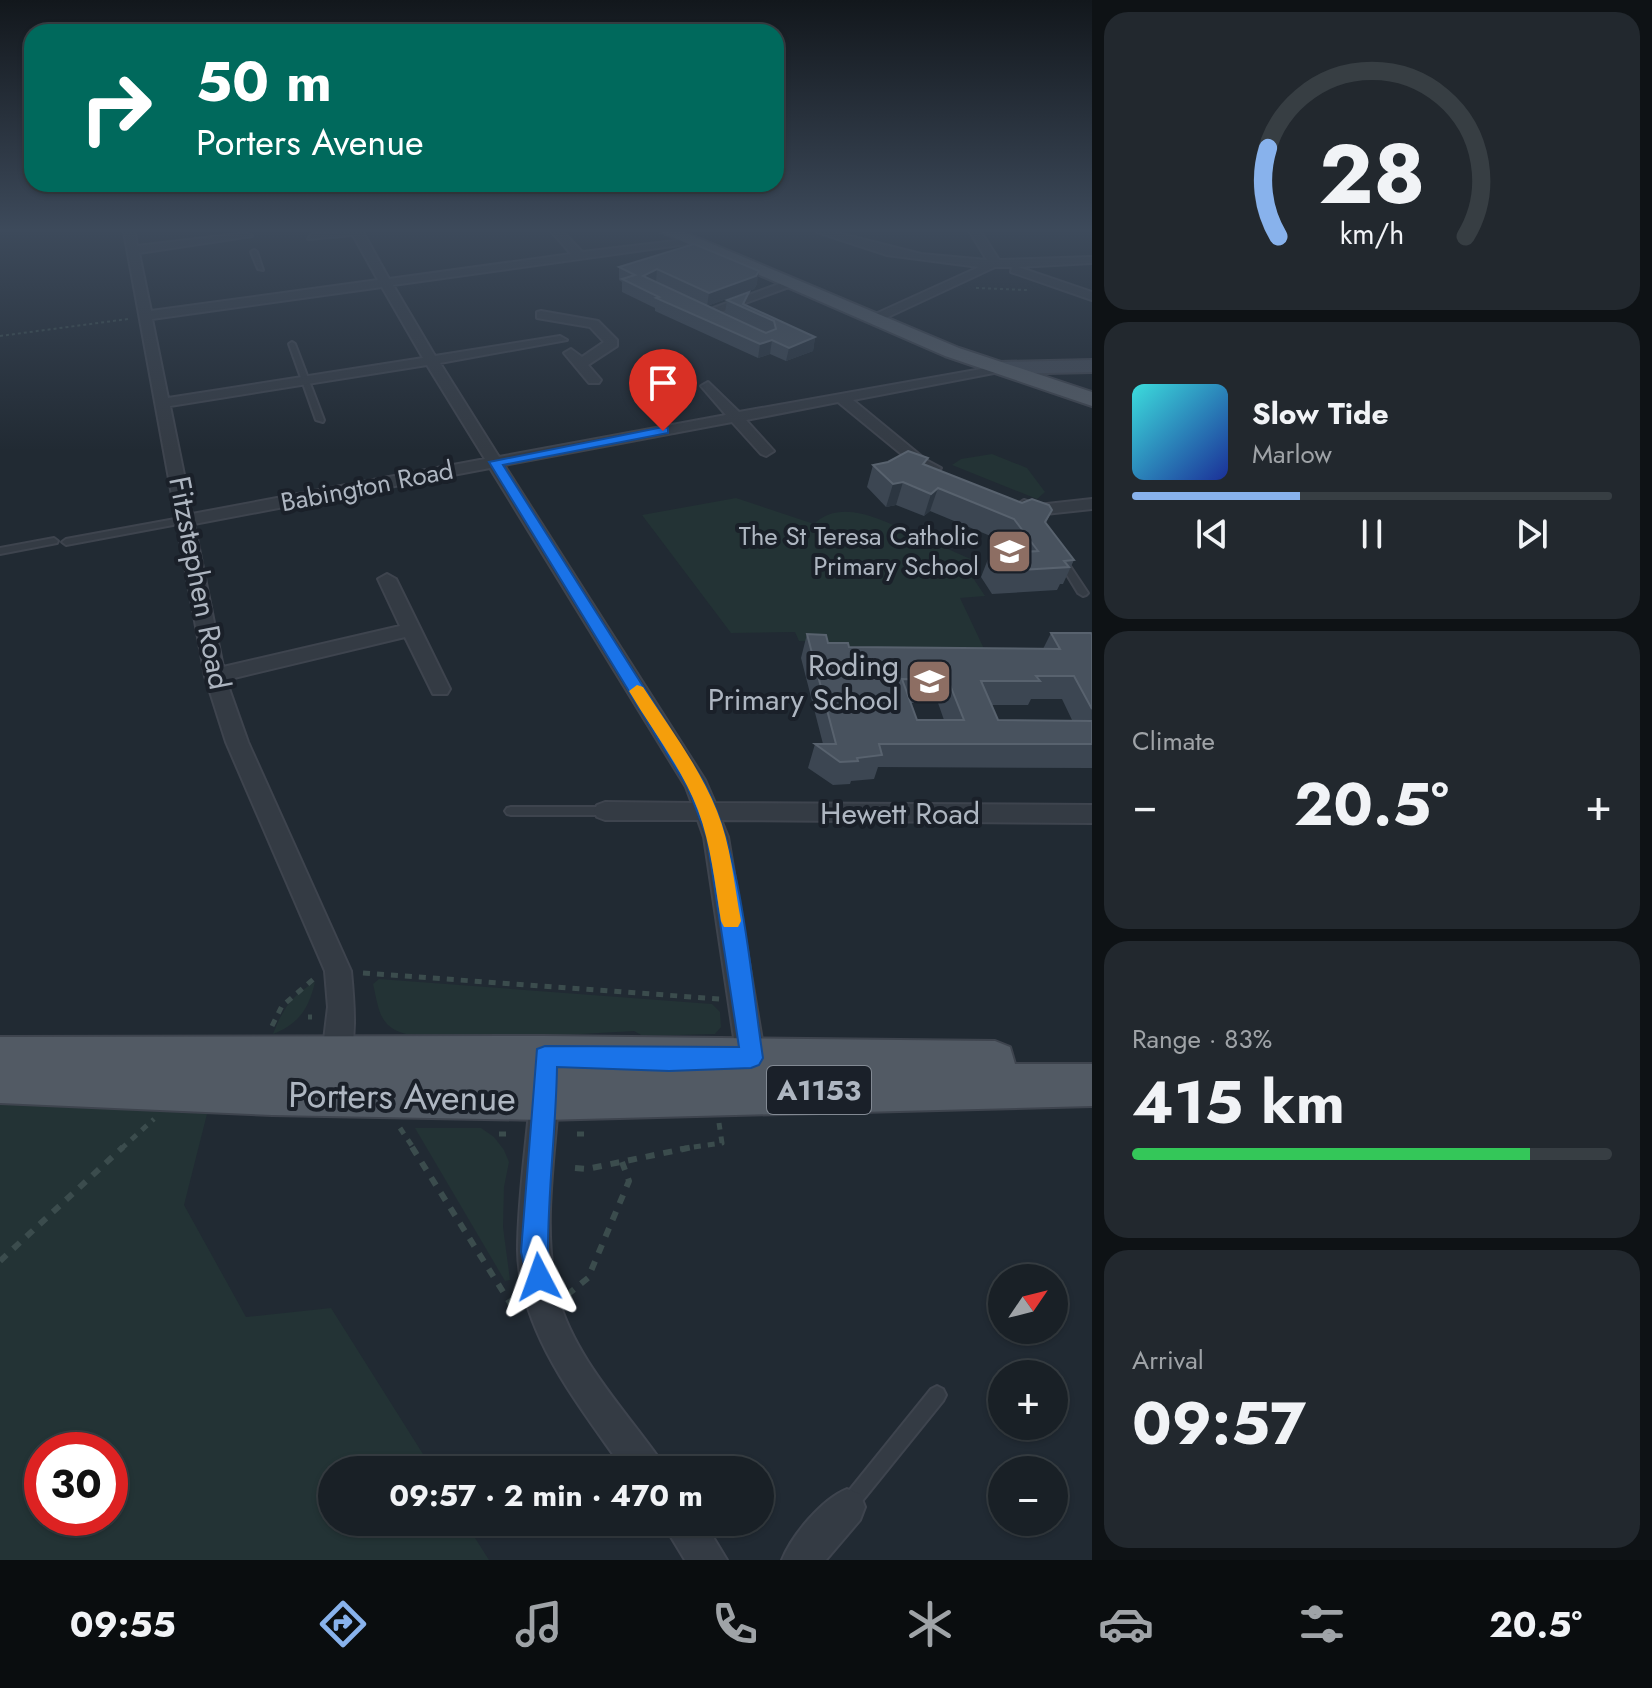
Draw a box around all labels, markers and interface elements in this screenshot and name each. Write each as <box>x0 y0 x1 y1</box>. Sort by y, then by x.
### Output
text: 50 m <box>196 41 332 122</box>
icon: right <box>64 56 168 160</box>
text: 28 <box>1319 113 1425 233</box>
text: Porters Avenue <box>196 116 424 168</box>
text: km/h <box>1340 213 1404 255</box>
pin <box>629 349 697 431</box>
icon: arrive <box>641 361 685 405</box>
text: Slow Tide <box>1252 392 1389 435</box>
text: Marlow <box>1252 435 1332 473</box>
street label: Babington Road <box>277 451 457 521</box>
street label: Fitzstephen Road <box>158 473 242 693</box>
icon: previous <box>1190 512 1234 556</box>
icon: pause <box>1350 512 1394 556</box>
icon: next <box>1510 512 1554 556</box>
place label: The St Teresa Catholic Primary School <box>739 517 979 585</box>
school or university icon: The St Teresa Catholic Primary School <box>986 527 1034 575</box>
place label: Roding Primary School <box>708 644 899 721</box>
school or university icon: Roding Primary School <box>906 658 954 706</box>
text: Climate <box>1132 722 1215 760</box>
text: 20.5° <box>1294 761 1449 848</box>
text: − <box>1132 773 1158 837</box>
text: + <box>1585 773 1612 837</box>
street label: Hewett Road <box>820 792 980 835</box>
text: Range · 83% <box>1132 1020 1272 1058</box>
text: 415 km <box>1132 1059 1345 1146</box>
road number: A1153 <box>767 1066 871 1114</box>
street label: Porters Avenue <box>288 1068 516 1124</box>
position arrow <box>497 1235 581 1319</box>
north arrow <box>988 1264 1068 1344</box>
map controls <box>988 1264 1068 1536</box>
text: Arrival <box>1132 1341 1204 1379</box>
button: + <box>988 1360 1068 1440</box>
text: 09:57 <box>1132 1380 1306 1467</box>
speed limit sign: 30 <box>24 1432 128 1536</box>
button: − <box>988 1456 1068 1536</box>
text: 09:57 · 2 min · 470 m <box>389 1474 703 1517</box>
icon: directions <box>315 1596 371 1652</box>
icon: music <box>511 1596 567 1652</box>
icon: phone <box>707 1596 763 1652</box>
icon: climate <box>902 1596 958 1652</box>
icon: car <box>1098 1596 1154 1652</box>
icon: filters <box>1294 1596 1350 1652</box>
text: 09:55 <box>70 1598 176 1650</box>
text: 20.5° <box>1489 1598 1582 1650</box>

